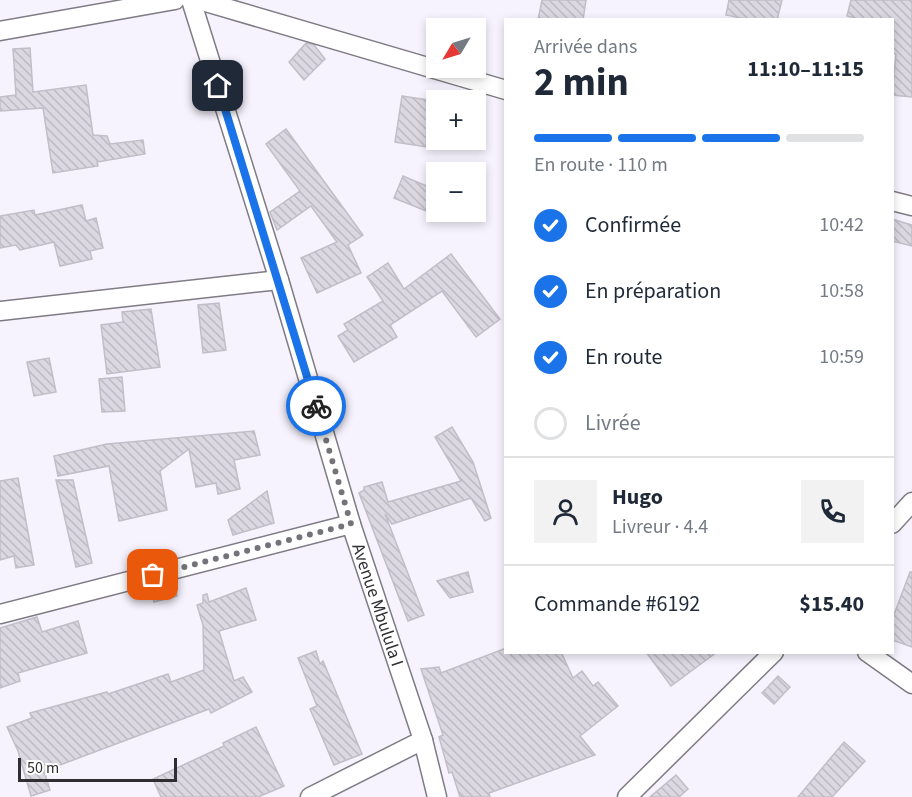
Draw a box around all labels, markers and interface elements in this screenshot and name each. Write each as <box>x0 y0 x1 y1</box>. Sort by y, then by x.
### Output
north arrow <box>426 18 486 78</box>
map controls <box>426 18 486 222</box>
text: Arrivée dans <box>534 33 637 61</box>
text: 11:10–11:15 <box>747 53 864 85</box>
text: 2 min <box>534 55 629 111</box>
pin <box>192 60 243 111</box>
icon: home <box>201 69 234 102</box>
button: + <box>426 90 486 150</box>
text: En route · 110 m <box>534 151 668 179</box>
button: − <box>426 162 486 222</box>
icon: check <box>534 209 567 242</box>
text: Confirmée <box>585 209 681 241</box>
text: 10:42 <box>819 211 864 239</box>
icon: check <box>534 275 567 308</box>
text: En préparation <box>585 275 721 307</box>
text: 10:58 <box>819 277 864 305</box>
icon: check <box>534 341 567 374</box>
text: En route <box>585 341 662 373</box>
text: 10:59 <box>819 343 864 371</box>
courier <box>286 376 346 436</box>
icon: bike <box>300 390 333 423</box>
text: Livrée <box>585 407 641 439</box>
button: person <box>534 480 597 543</box>
button: phone <box>801 480 864 543</box>
text: Hugo <box>612 481 663 513</box>
text: Livreur · 4.4 <box>612 513 708 541</box>
street label: Avenue Mbulula I <box>346 540 410 670</box>
pin <box>127 549 178 600</box>
icon: bag <box>136 558 169 591</box>
text: Commande #6192 <box>534 588 700 620</box>
text: $15.40 <box>799 588 864 620</box>
scale bar <box>18 755 177 782</box>
text: 50 m <box>27 757 59 779</box>

